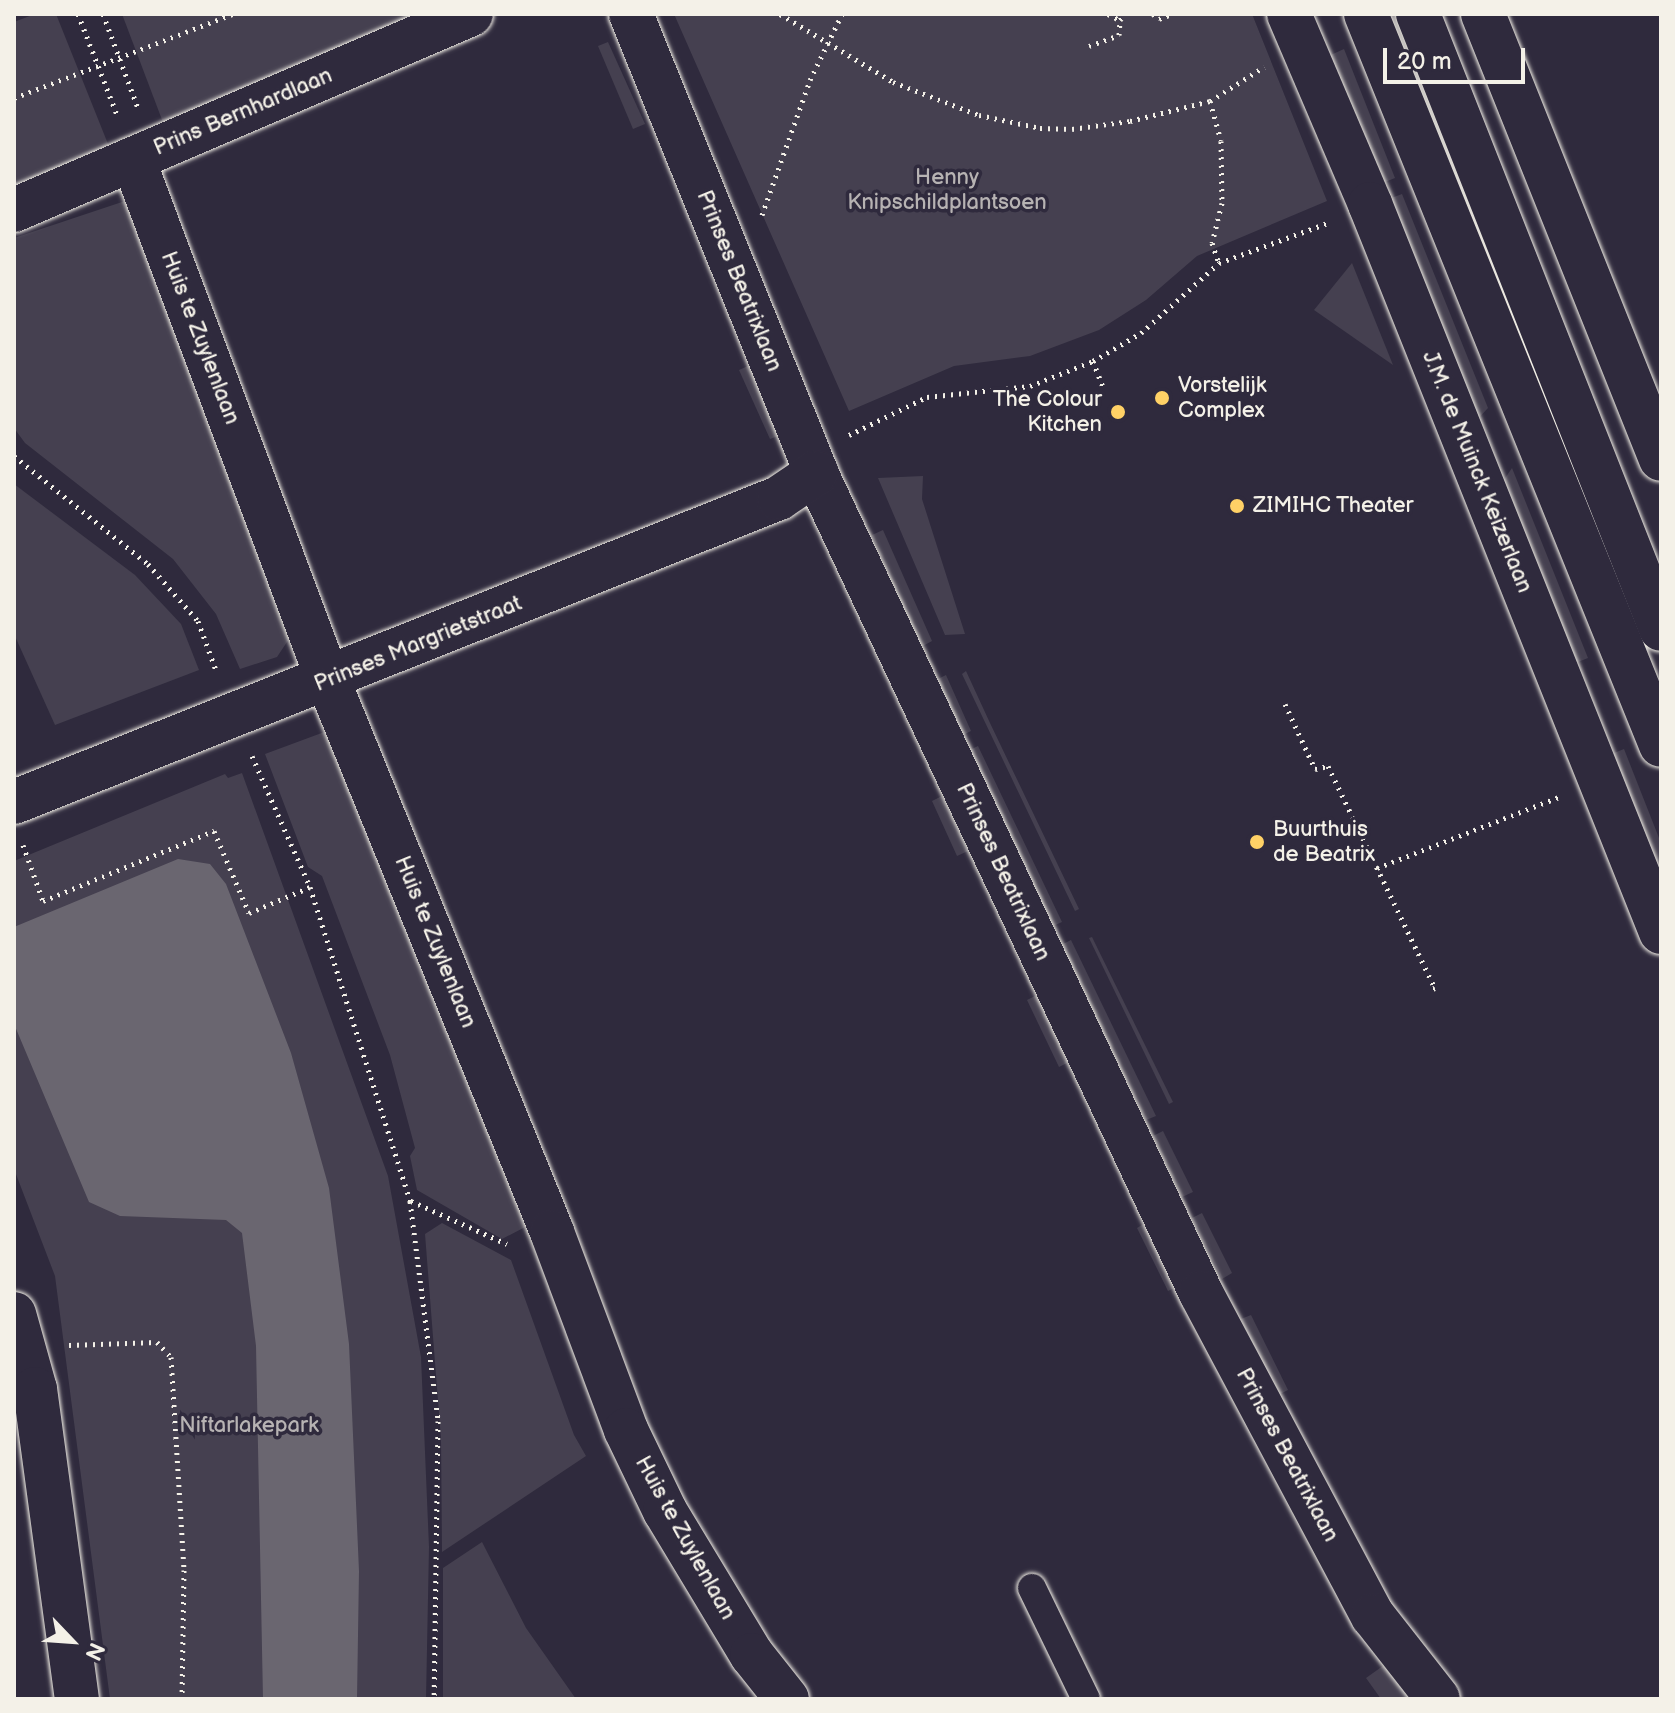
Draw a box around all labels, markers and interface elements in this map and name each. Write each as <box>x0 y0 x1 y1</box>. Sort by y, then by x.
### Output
scale bar <box>1387 32 1529 82</box>
text: 20 m <box>1397 47 1452 76</box>
street label: Prins Bernhardlaan <box>150 62 336 162</box>
park label: Henny Knipschildplantsoen <box>847 164 1047 216</box>
street label: Prinses Beatrixlaan <box>691 187 787 375</box>
street label: Huis te Zuylenlaan <box>155 248 245 428</box>
street label: J.M. de Muinck Keizerlaan <box>1416 347 1538 597</box>
place label: Vorstelijk Complex <box>1178 372 1266 424</box>
place label: The Colour Kitchen <box>993 386 1102 438</box>
marker: Vorstelijk Complex <box>1153 389 1171 407</box>
marker: The Colour Kitchen <box>1109 403 1127 421</box>
place label: ZIMIHC Theater <box>1253 493 1414 519</box>
marker: ZIMIHC Theater <box>1228 497 1246 515</box>
street label: Prinses Margrietstraat <box>311 590 525 698</box>
street label: Prinses Beatrixlaan <box>950 779 1056 965</box>
place label: Buurthuis de Beatrix <box>1273 816 1375 868</box>
marker: Buurthuis de Beatrix <box>1248 833 1266 851</box>
street label: Huis te Zuylenlaan <box>389 852 481 1032</box>
street label: Prinses Beatrixlaan <box>1230 1364 1344 1546</box>
park label: Niftarlakepark <box>179 1413 319 1439</box>
street label: Huis te Zuylenlaan <box>629 1452 741 1624</box>
north arrow <box>32 1601 112 1681</box>
text: N <box>78 1638 110 1665</box>

